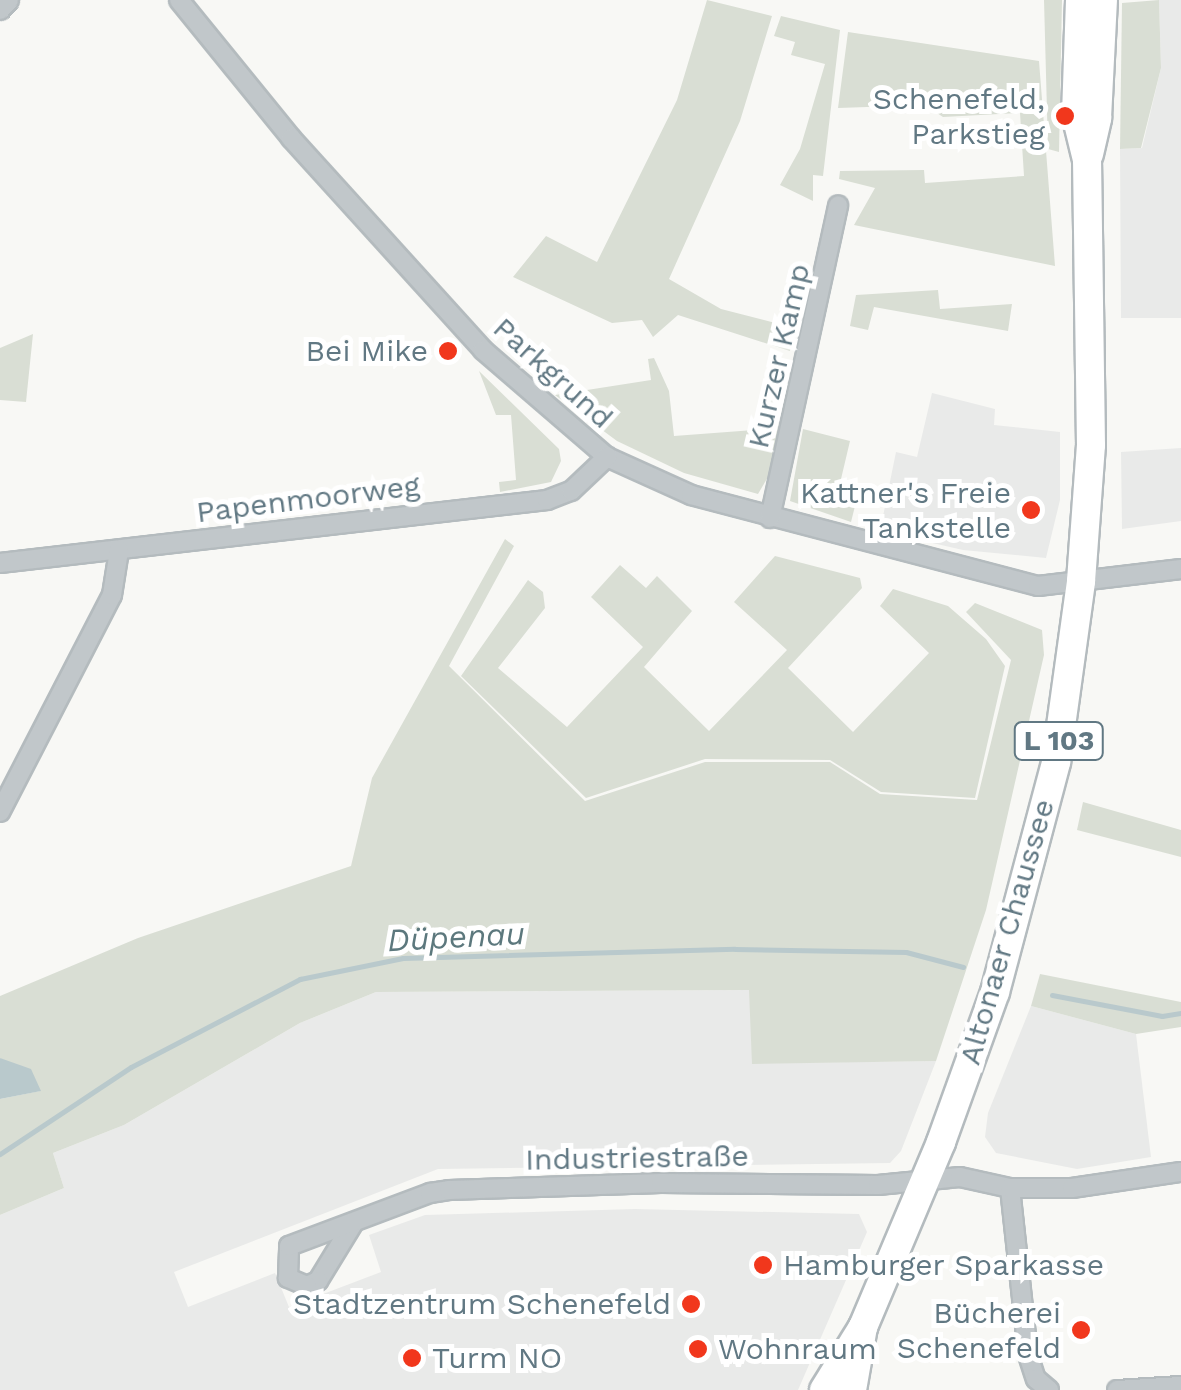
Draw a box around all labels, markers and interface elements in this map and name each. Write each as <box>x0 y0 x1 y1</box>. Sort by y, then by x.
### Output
place label: Schenefeld, Parkstieg <box>873 81 1045 152</box>
marker: Schenefeld, Parkstieg <box>1054 105 1076 127</box>
street label: Kurzer Kamp <box>740 260 818 452</box>
street label: Parkgrund <box>486 310 620 436</box>
place label: Bei Mike <box>306 333 428 369</box>
marker: Bei Mike <box>437 340 459 362</box>
street label: Papenmoorweg <box>194 467 422 531</box>
place label: Kattner's Freie Tankstelle <box>800 475 1011 546</box>
marker: Kattner's Freie Tankstelle <box>1020 499 1042 521</box>
road number: L 103 <box>1012 718 1106 764</box>
street label: Altonaer Chaussee <box>952 795 1062 1069</box>
water label: Düpenau <box>386 914 526 960</box>
street label: Industriestraße <box>525 1138 749 1178</box>
place label: Hamburger Sparkasse <box>783 1247 1105 1283</box>
marker: Hamburger Sparkasse <box>752 1254 774 1276</box>
place label: Stadtzentrum Schenefeld <box>293 1286 671 1322</box>
marker: Stadtzentrum Schenefeld <box>680 1293 702 1315</box>
place label: Bücherei Schenefeld <box>897 1295 1061 1366</box>
marker: Bücherei Schenefeld <box>1070 1319 1092 1341</box>
place label: Wohnraum <box>718 1331 877 1367</box>
marker: Wohnraum <box>687 1338 709 1360</box>
place label: Turm NO <box>432 1340 562 1376</box>
marker: Turm NO <box>401 1347 423 1369</box>

